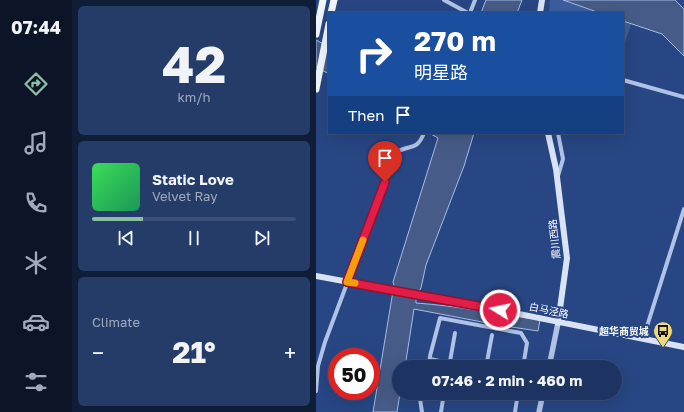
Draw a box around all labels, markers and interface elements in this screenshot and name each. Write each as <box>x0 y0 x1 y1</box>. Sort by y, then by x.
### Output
text: 07:44 <box>11 16 61 38</box>
text: 270 m <box>414 24 496 57</box>
icon: right <box>348 28 400 80</box>
text: 42 <box>162 32 226 94</box>
text: 明星路 <box>414 61 468 83</box>
icon: directions <box>22 70 50 98</box>
text: km/h <box>177 89 211 105</box>
icon: arrive <box>392 104 414 126</box>
text: Then <box>348 106 384 124</box>
icon: music <box>22 129 50 157</box>
pin <box>368 141 402 182</box>
icon: arrive <box>374 147 396 169</box>
text: Static Love <box>152 170 234 188</box>
text: Velvet Ray <box>152 188 217 204</box>
icon: phone <box>22 189 50 217</box>
street label: 震川西路 <box>546 218 562 260</box>
icon: previous <box>115 227 137 249</box>
icon: pause <box>183 227 205 249</box>
icon: next <box>251 227 273 249</box>
icon: climate <box>22 249 50 277</box>
position arrow <box>479 289 521 331</box>
street label: 白马泾路 <box>528 300 570 320</box>
icon: car <box>22 308 50 336</box>
text: Climate <box>92 314 140 330</box>
bus stop icon: 超华商贸城 <box>652 320 674 348</box>
place label: 超华商贸城 <box>599 325 649 337</box>
text: 21° <box>172 334 216 370</box>
text: − <box>92 339 104 366</box>
text: + <box>284 339 296 366</box>
speed limit sign: 50 <box>328 348 380 400</box>
icon: filters <box>22 368 50 396</box>
text: 07:46 · 2 min · 460 m <box>432 371 582 389</box>

